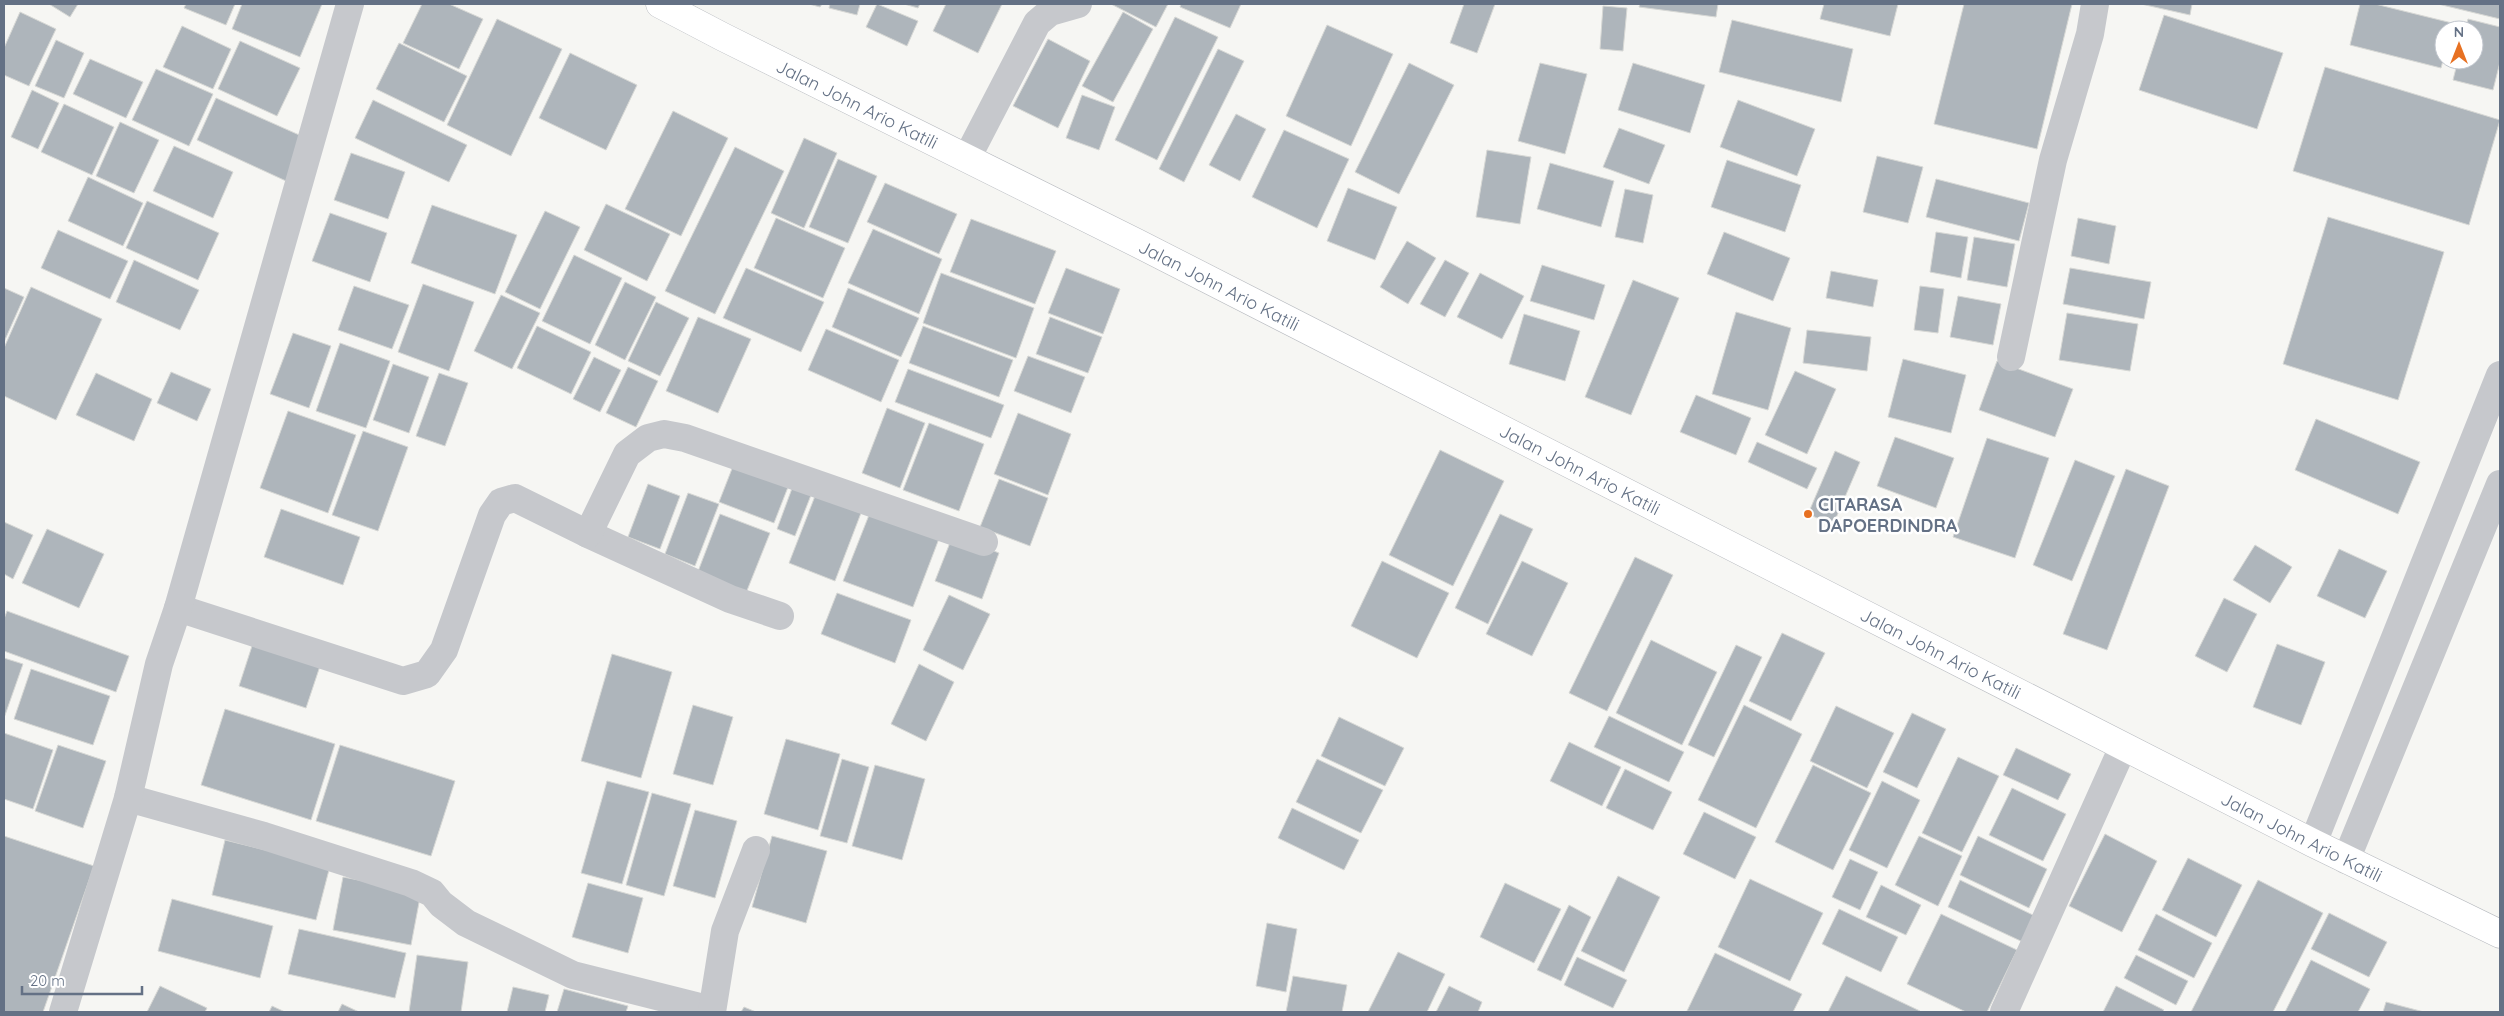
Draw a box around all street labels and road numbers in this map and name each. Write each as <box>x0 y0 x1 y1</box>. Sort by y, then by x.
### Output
street label: Jalan John Ario Katili <box>773 54 942 154</box>
street label: Jalan John Ario Katili <box>1135 234 1304 336</box>
street label: Jalan John Ario Katili <box>1496 418 1664 520</box>
street label: Jalan John Ario Katili <box>1857 603 2025 704</box>
street label: Jalan John Ario Katili <box>2217 787 2386 887</box>

